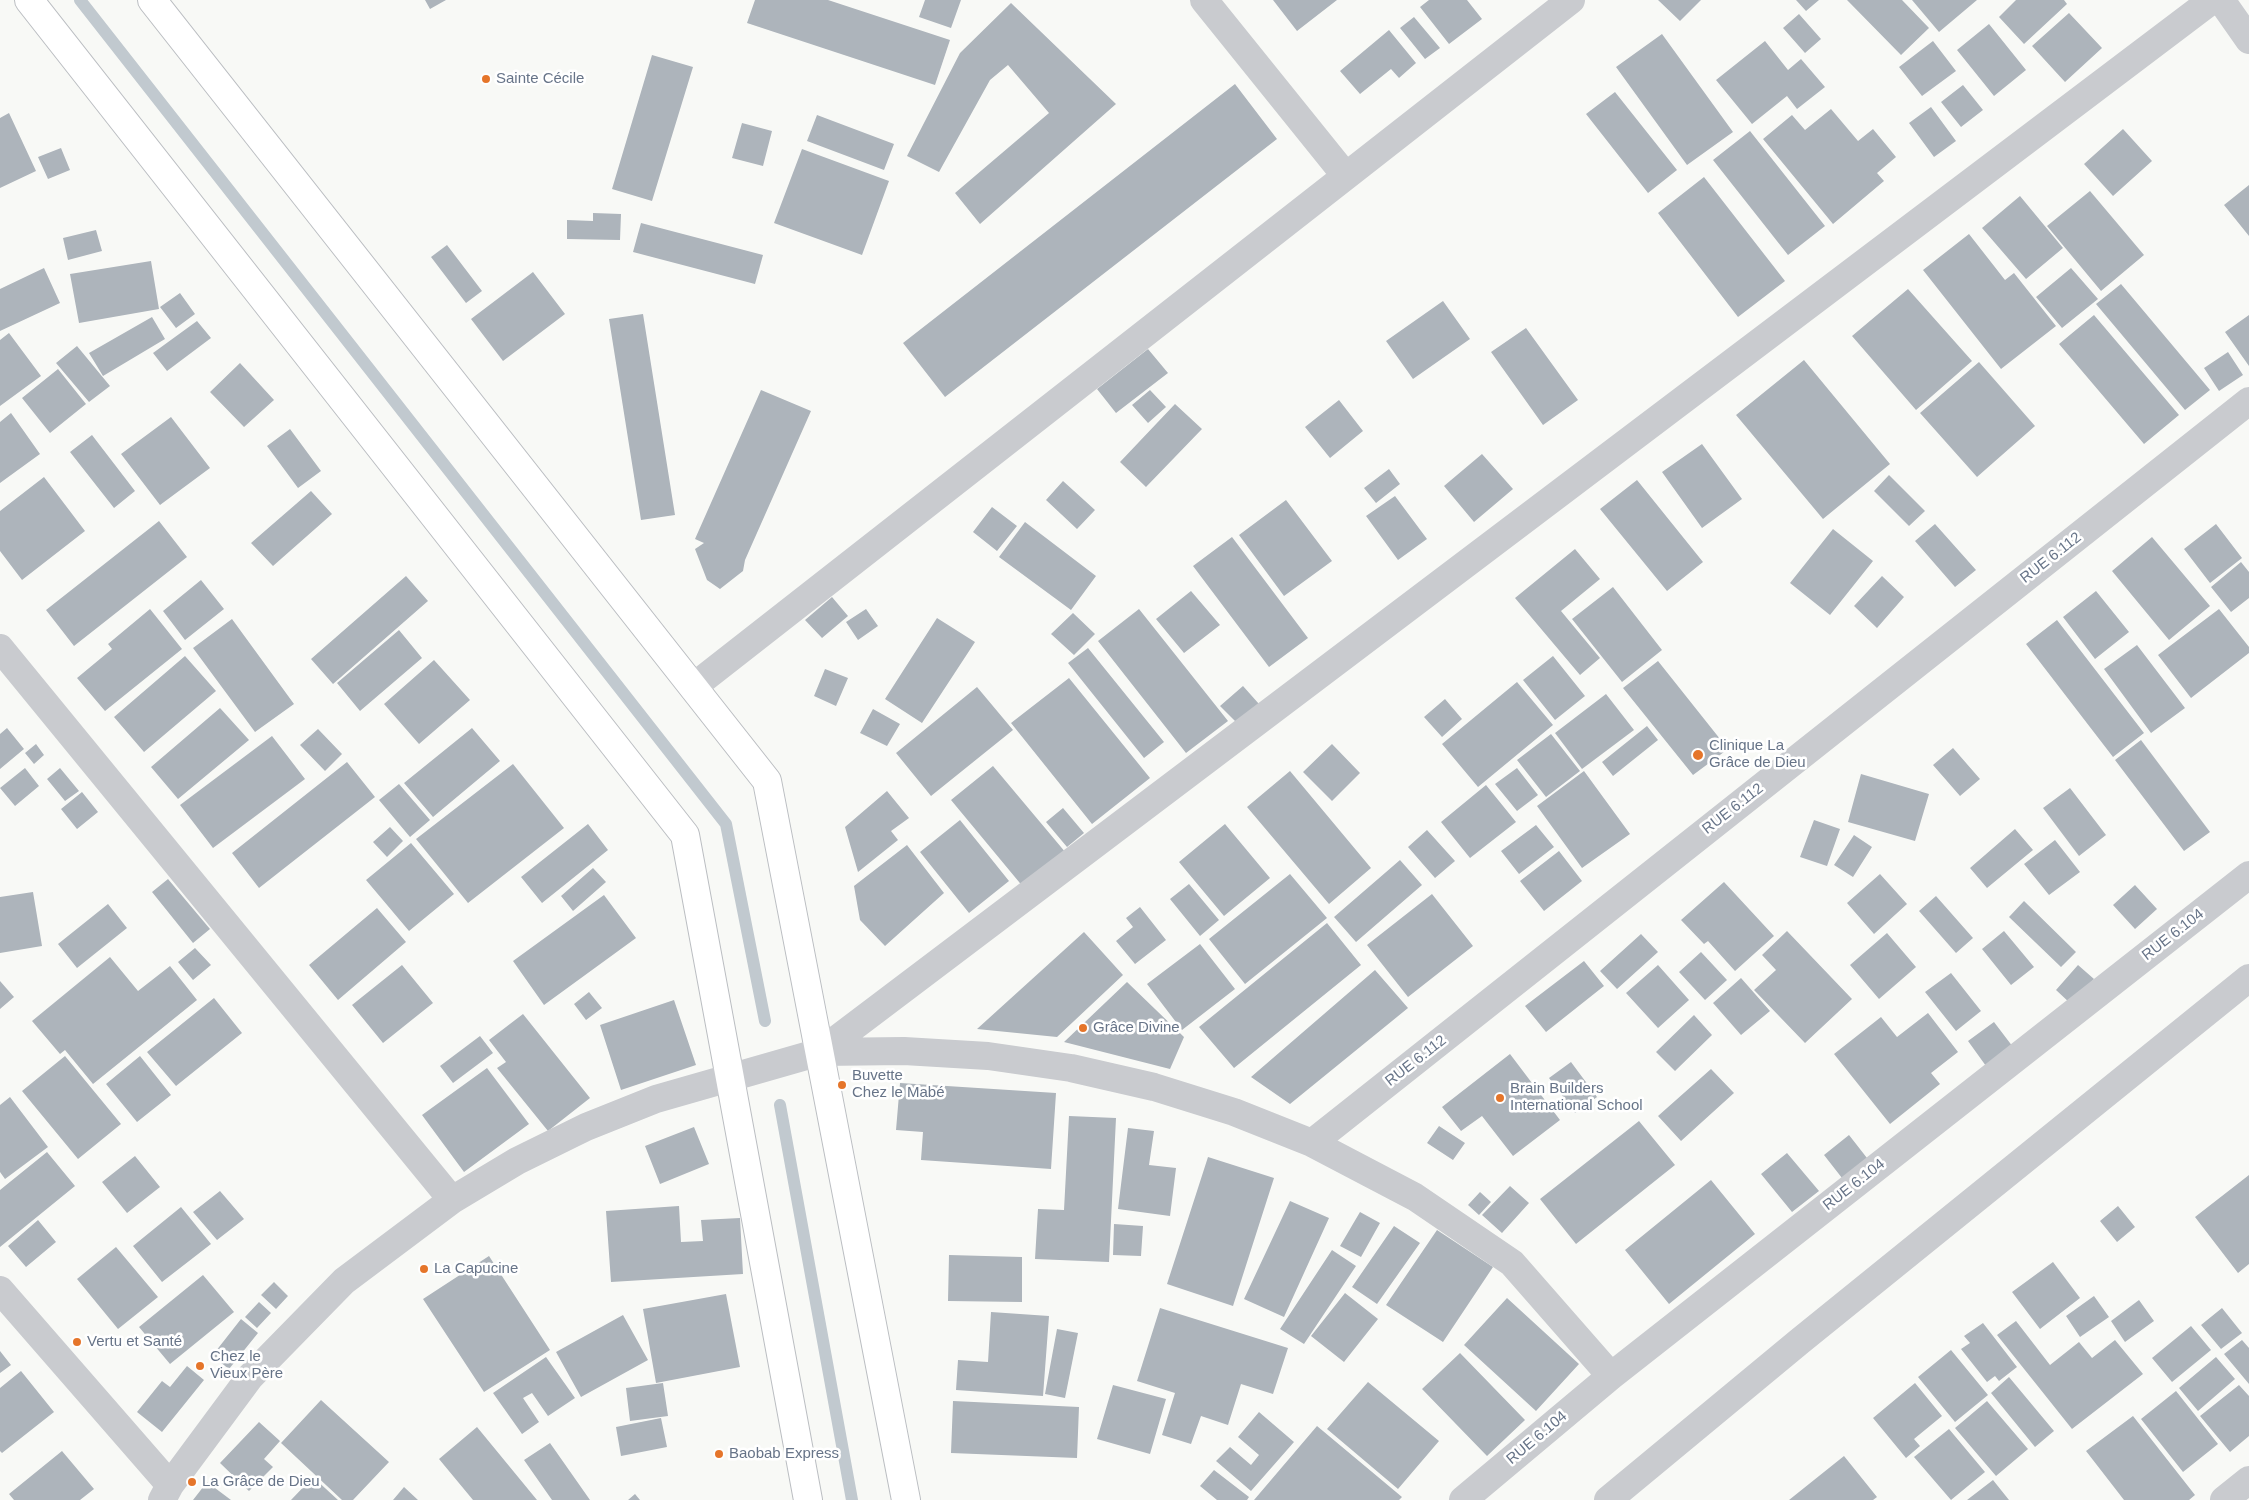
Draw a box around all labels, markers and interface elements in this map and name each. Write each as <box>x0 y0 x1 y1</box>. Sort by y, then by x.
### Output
place label: Sainte Cécile <box>496 70 584 88</box>
marker: Sainte Cécile <box>480 73 492 85</box>
street label: RUE 6.112 <box>2017 529 2085 587</box>
place label: Clinique La Grâce de Dieu <box>1709 737 1806 772</box>
marker: Clinique La Grâce de Dieu <box>1691 748 1705 762</box>
street label: RUE 6.112 <box>1699 780 1767 838</box>
street label: RUE 6.104 <box>2139 905 2207 965</box>
place label: Grâce Divine <box>1093 1019 1180 1037</box>
marker: Grâce Divine <box>1077 1022 1089 1034</box>
street label: RUE 6.112 <box>1382 1032 1450 1090</box>
place label: Buvette Chez le Mabé <box>852 1067 945 1102</box>
marker: Buvette Chez le Mabé <box>836 1079 848 1091</box>
place label: Brain Builders International School <box>1510 1080 1643 1115</box>
marker: Brain Builders International School <box>1494 1092 1506 1104</box>
street label: RUE 6.104 <box>1820 1155 1888 1215</box>
place label: La Capucine <box>434 1260 518 1278</box>
marker: La Capucine <box>418 1263 430 1275</box>
place label: Vertu et Santé <box>87 1333 182 1351</box>
marker: Vertu et Santé <box>71 1336 83 1348</box>
place label: Chez le Vieux Père <box>210 1348 283 1383</box>
marker: Chez le Vieux Père <box>194 1360 206 1372</box>
street label: RUE 6.104 <box>1503 1408 1571 1468</box>
place label: Baobab Express <box>729 1445 839 1463</box>
marker: Baobab Express <box>713 1448 725 1460</box>
place label: La Grâce de Dieu <box>202 1473 320 1491</box>
marker: La Grâce de Dieu <box>186 1476 198 1488</box>

